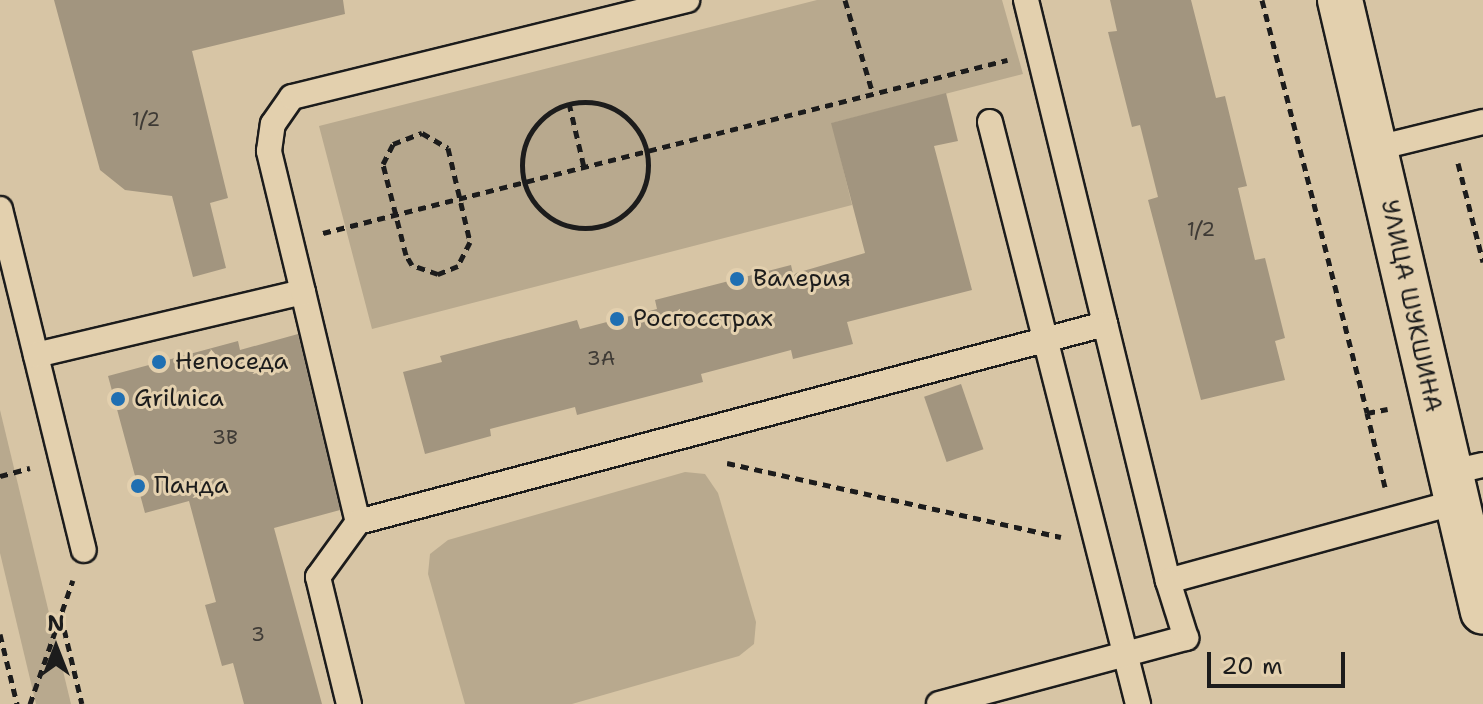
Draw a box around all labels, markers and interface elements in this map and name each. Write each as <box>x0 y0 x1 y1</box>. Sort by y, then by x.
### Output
house number: 1/2 <box>132 107 160 131</box>
street label: УЛИЦА ШУКШИНА <box>1374 197 1448 415</box>
house number: 1/2 <box>1187 217 1215 241</box>
place label: Валерия <box>753 265 851 293</box>
marker: Валерия <box>728 270 746 288</box>
place label: Росгосстрах <box>633 305 773 333</box>
marker: Росгосстрах <box>608 310 626 328</box>
house number: 3А <box>587 346 615 370</box>
place label: Непоседа <box>175 348 289 376</box>
marker: Непоседа <box>150 353 168 371</box>
place label: Grilnica <box>134 385 224 413</box>
marker: Grilnica <box>109 390 127 408</box>
house number: 3В <box>212 425 238 449</box>
place label: Панда <box>154 472 229 500</box>
marker: Панда <box>129 477 147 495</box>
north arrow <box>16 608 96 688</box>
text: N <box>47 609 65 638</box>
house number: 3 <box>251 622 265 646</box>
scale bar <box>1211 636 1349 686</box>
text: 20 m <box>1221 650 1283 682</box>

